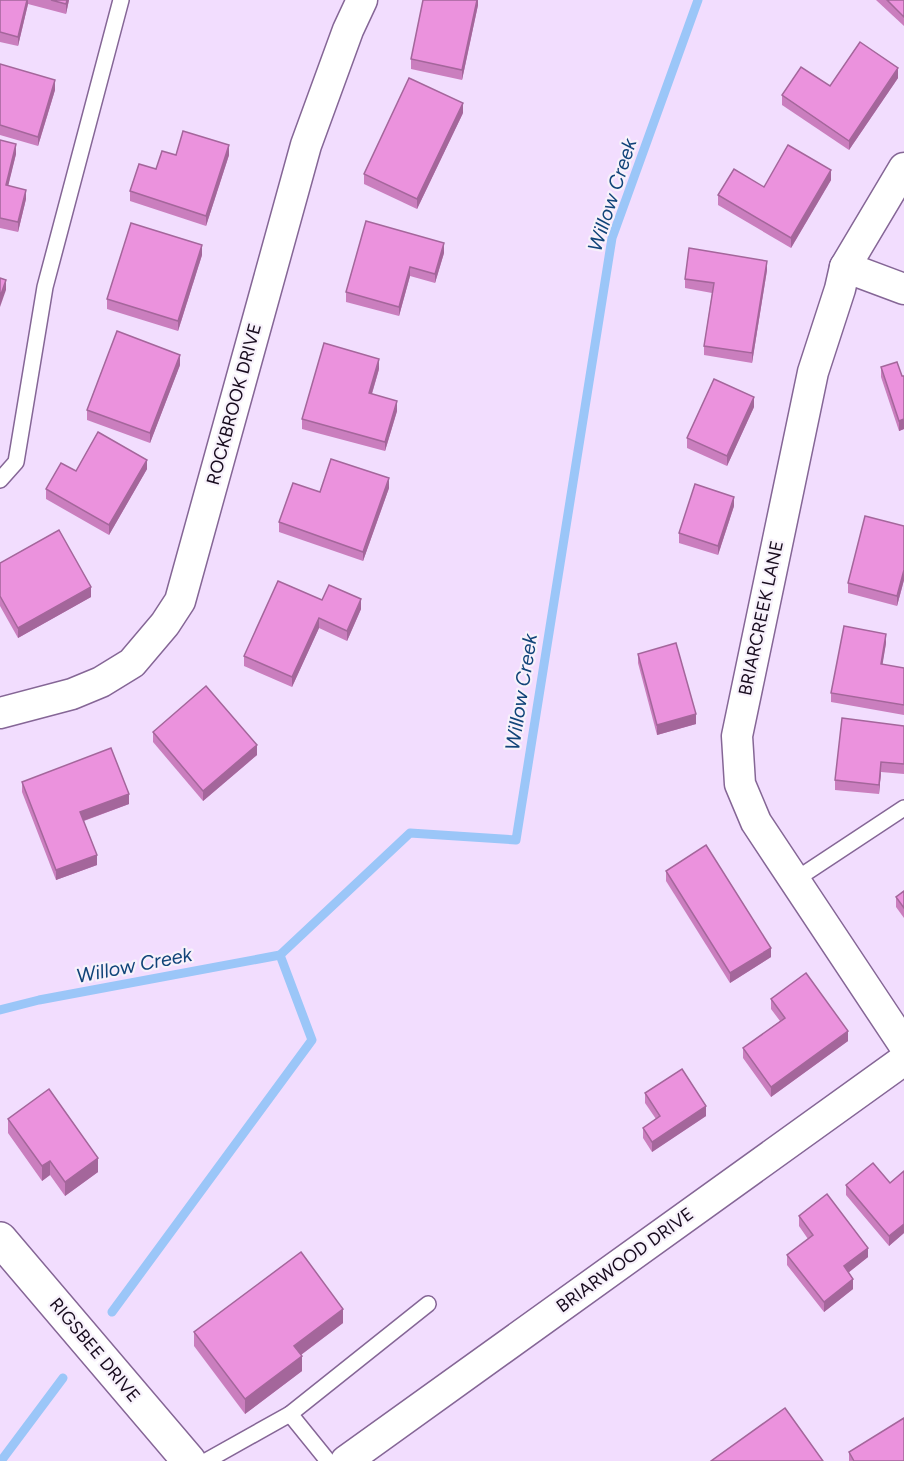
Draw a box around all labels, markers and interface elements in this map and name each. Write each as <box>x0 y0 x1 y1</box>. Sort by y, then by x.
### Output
water label: Willow Creek <box>582 134 642 255</box>
street label: ROCKBROOK DRIVE <box>202 321 266 487</box>
street label: BRIARCREEK LANE <box>734 539 788 697</box>
water label: Willow Creek <box>500 631 542 752</box>
water label: Willow Creek <box>74 942 195 988</box>
street label: BRIARWOOD DRIVE <box>552 1203 698 1317</box>
street label: RIGSBEE DRIVE <box>45 1293 145 1407</box>

